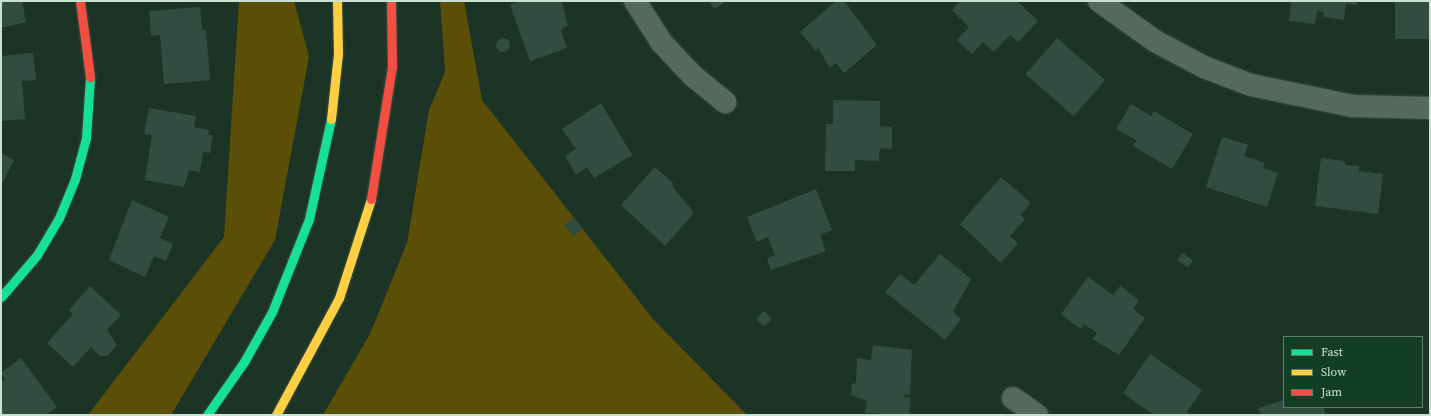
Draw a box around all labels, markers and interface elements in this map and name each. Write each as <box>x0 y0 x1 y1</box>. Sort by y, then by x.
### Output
legend <box>1283 336 1423 408</box>
text: Fast <box>1321 344 1343 360</box>
text: Slow <box>1321 364 1346 380</box>
text: Jam <box>1321 384 1342 400</box>

